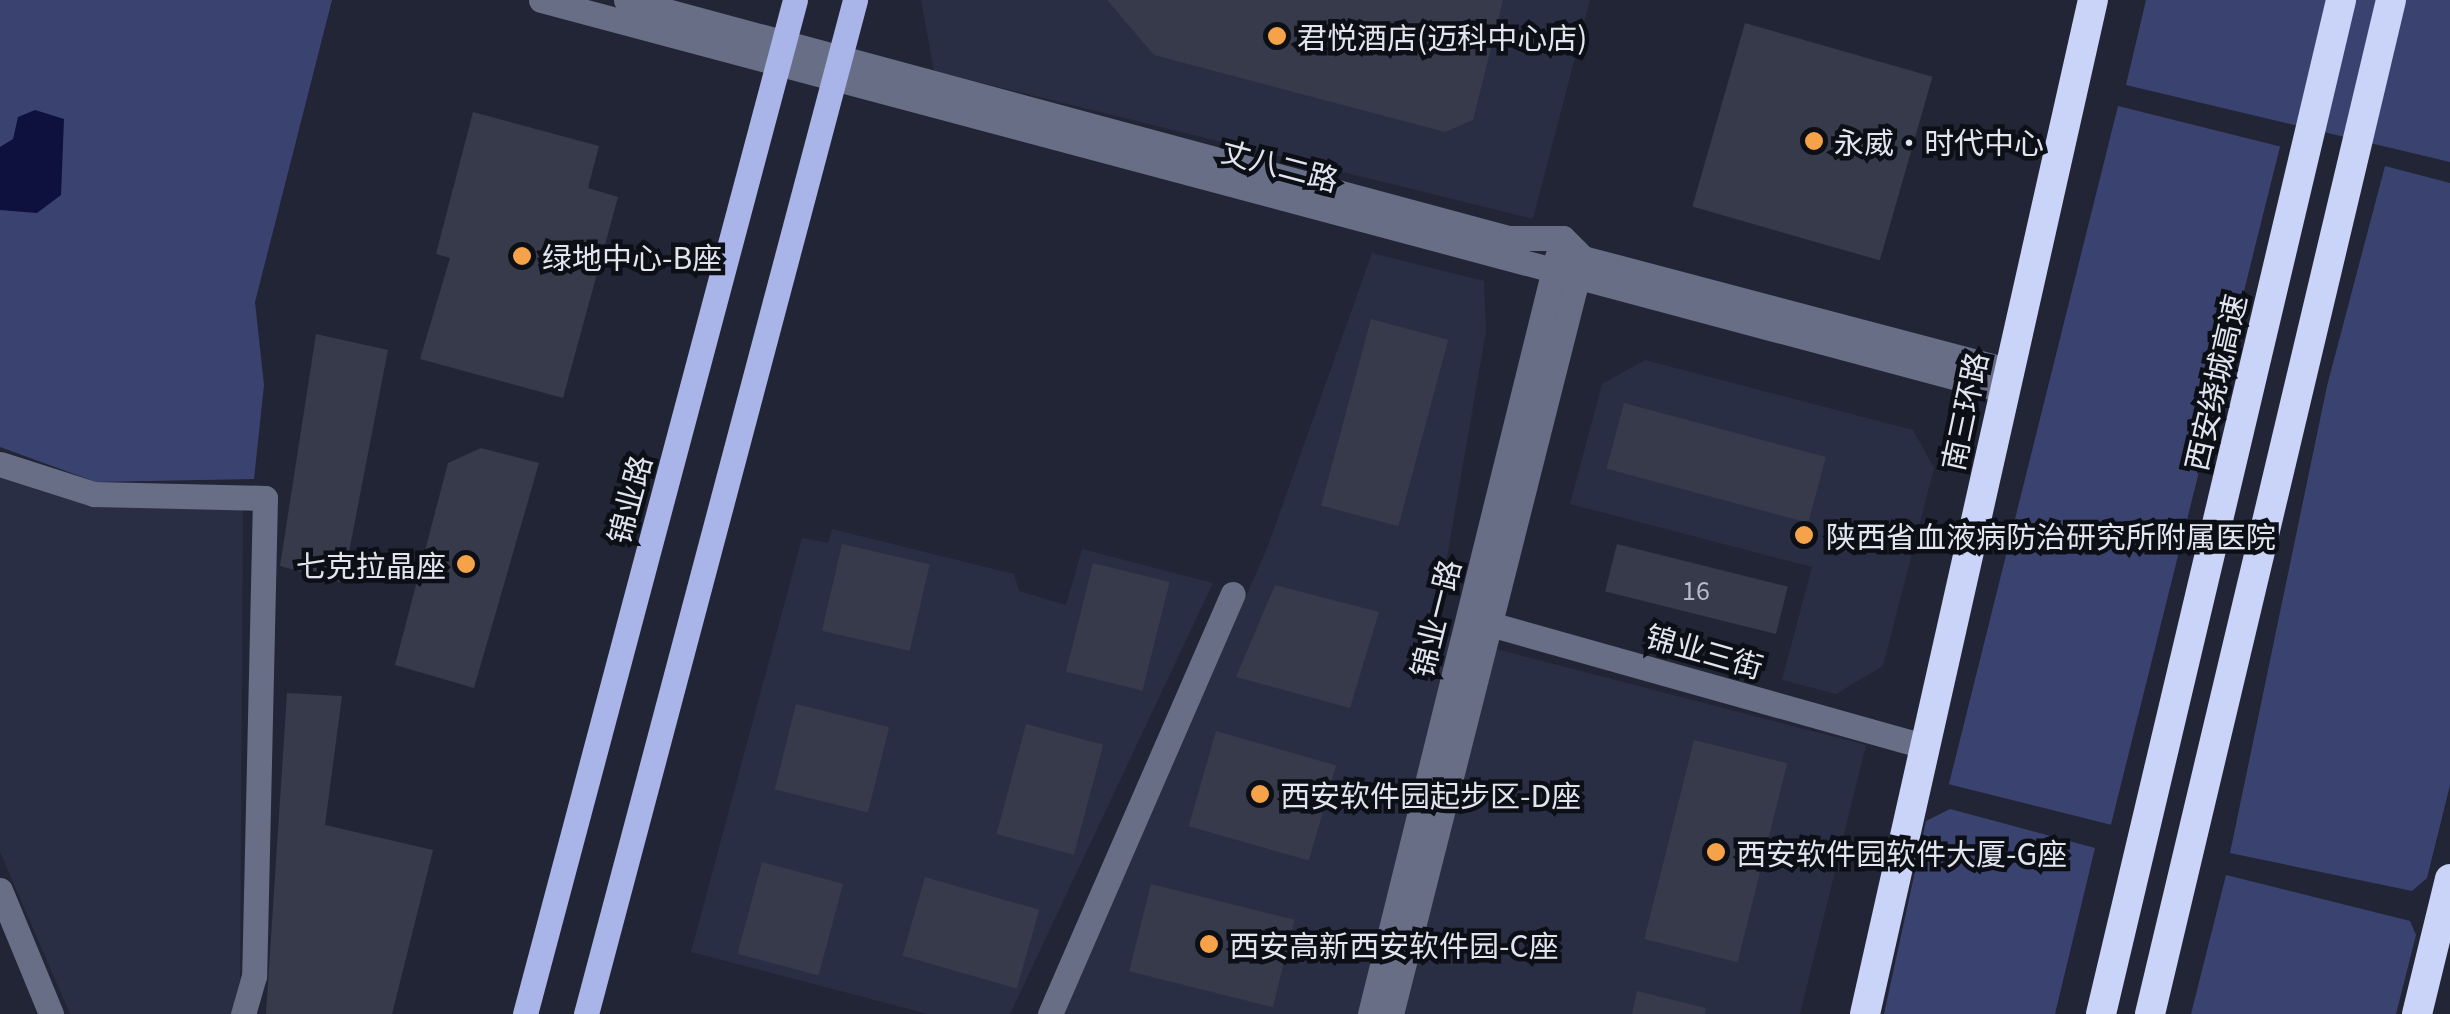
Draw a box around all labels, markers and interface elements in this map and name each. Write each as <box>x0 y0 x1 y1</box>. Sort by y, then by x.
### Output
place label: 君悦酒店(迈科中心店) <box>1297 18 1587 54</box>
marker: 君悦酒店(迈科中心店) <box>1266 25 1288 47</box>
place label: 永威·时代中心 <box>1834 123 2044 159</box>
marker: 永威·时代中心 <box>1803 130 1825 152</box>
street label: 丈八二路 <box>1217 131 1343 197</box>
place label: 绿地中心-B座 <box>542 238 722 274</box>
marker: 绿地中心-B座 <box>511 245 533 267</box>
street label: 西安绕城高速 <box>2176 290 2252 474</box>
street label: 南三环路 <box>1933 349 1993 473</box>
street label: 锦业路 <box>599 451 657 547</box>
place label: 陕西省血液病防治研究所附属医院 <box>1826 517 2276 553</box>
marker: 陕西省血液病防治研究所附属医院 <box>1791 522 1817 548</box>
place label: 七克拉晶座 <box>296 546 446 582</box>
marker: 七克拉晶座 <box>455 553 477 575</box>
street label: 锦业一路 <box>1402 555 1466 681</box>
house number: 16 <box>1682 574 1710 604</box>
street label: 锦业三街 <box>1642 616 1768 684</box>
place label: 西安软件园起步区-D座 <box>1280 776 1581 812</box>
marker: 西安软件园起步区-D座 <box>1249 783 1271 805</box>
place label: 西安软件园软件大厦-G座 <box>1736 834 2067 870</box>
marker: 西安软件园软件大厦-G座 <box>1705 841 1727 863</box>
place label: 西安高新西安软件园-C座 <box>1229 926 1559 962</box>
marker: 西安高新西安软件园-C座 <box>1198 933 1220 955</box>

